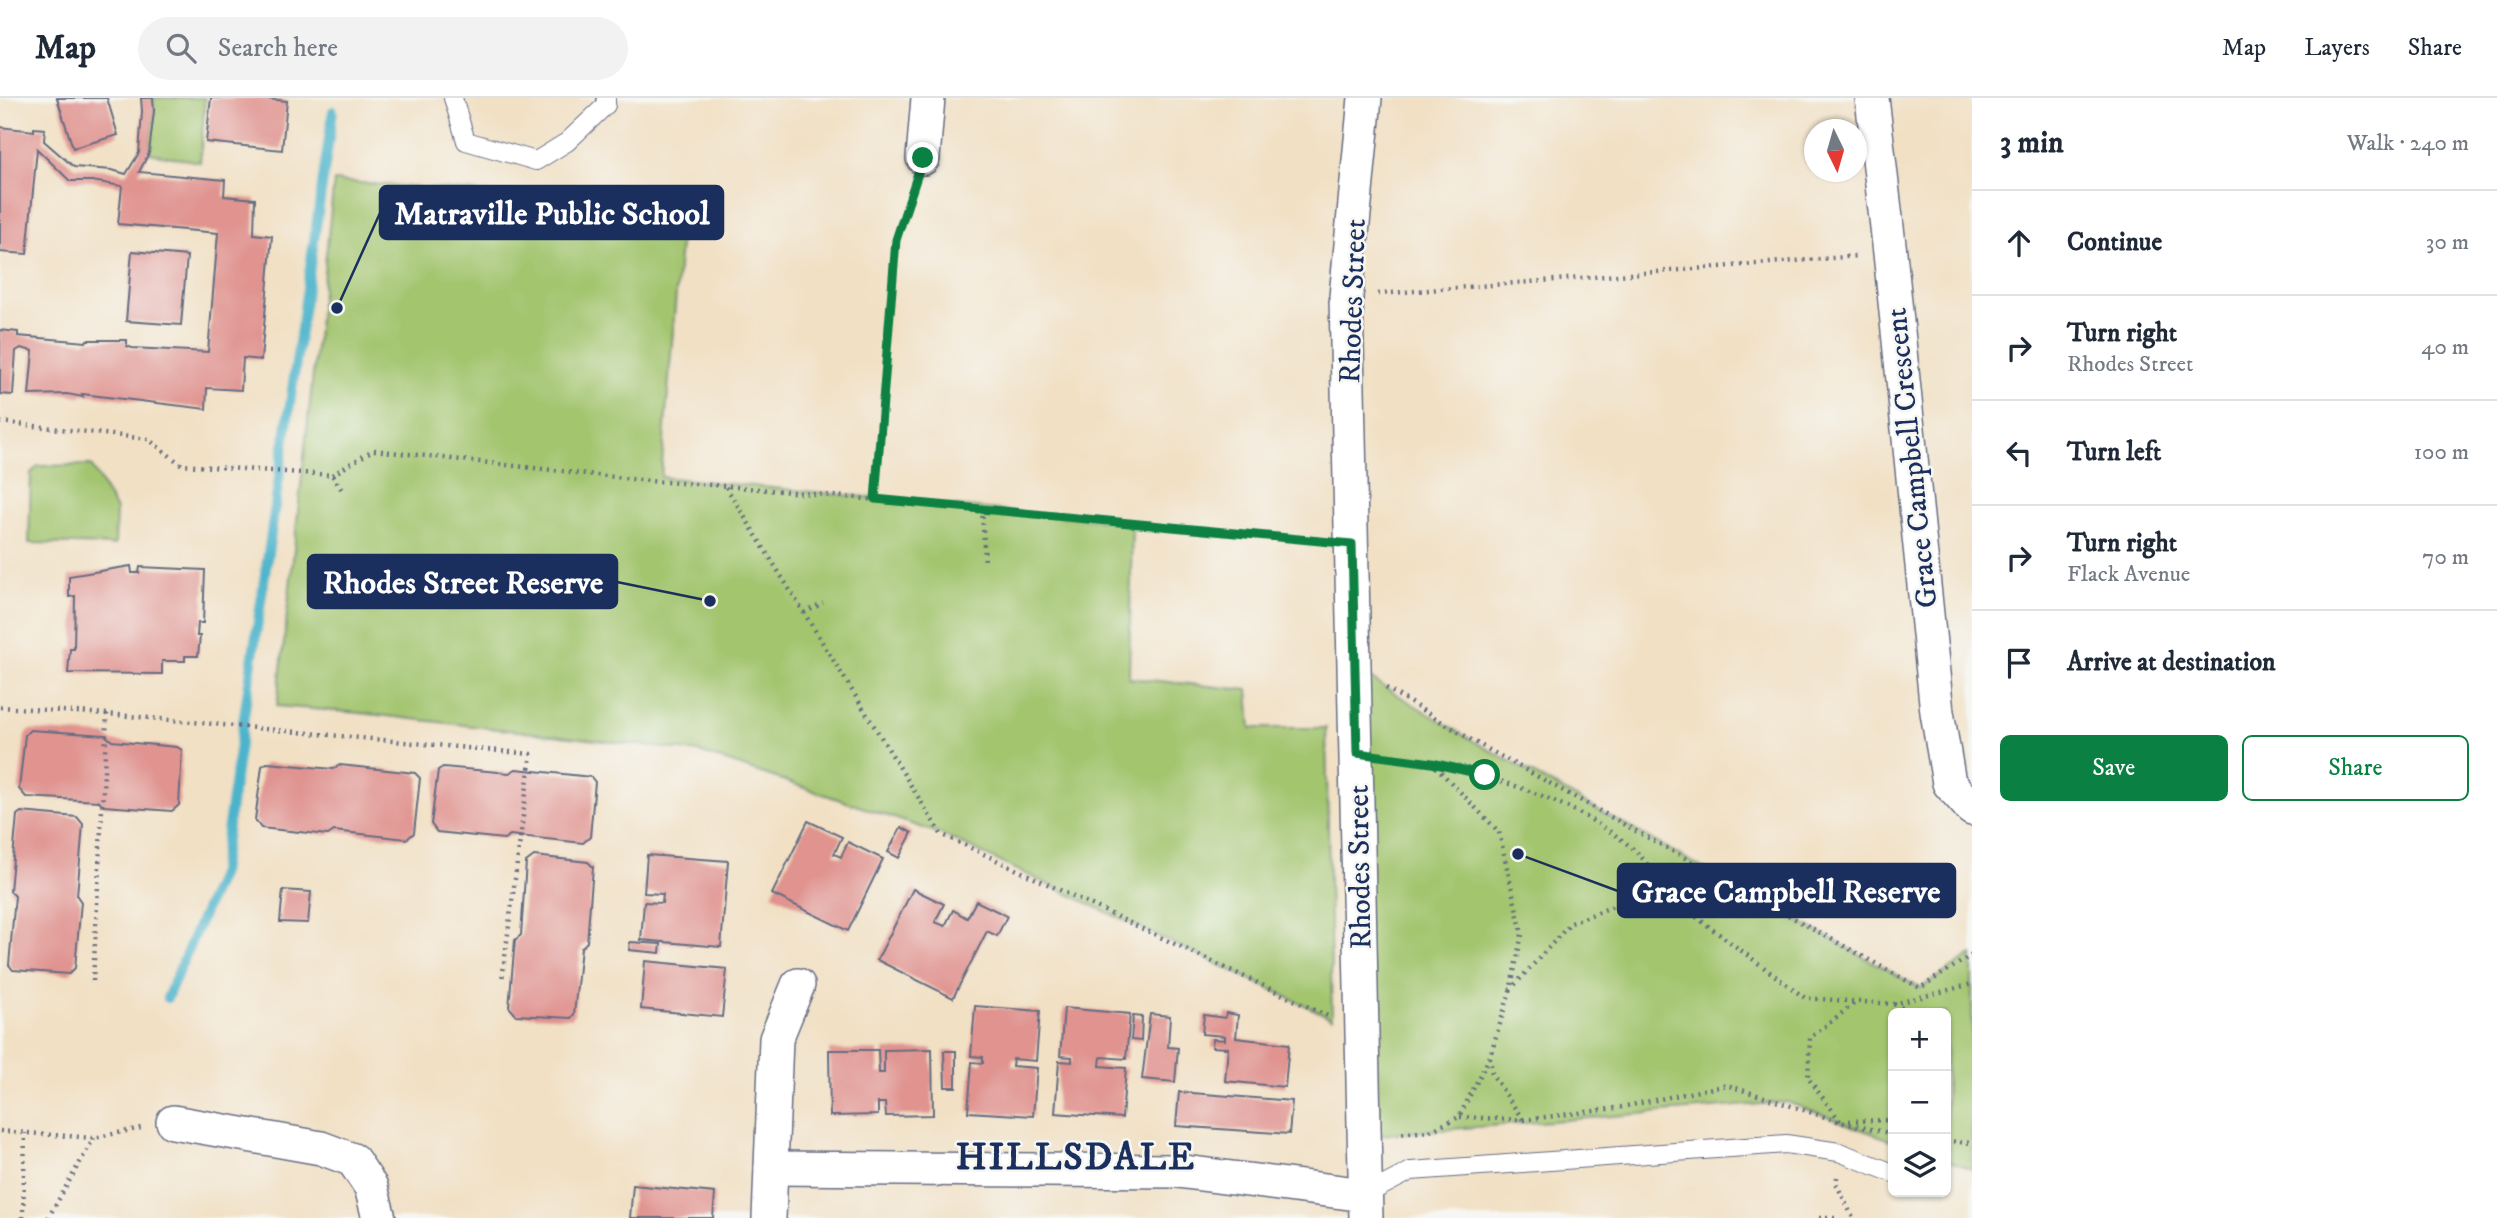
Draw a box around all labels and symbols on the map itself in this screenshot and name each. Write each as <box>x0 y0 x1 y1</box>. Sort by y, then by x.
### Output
north arrow <box>1804 119 1867 182</box>
route end <box>907 142 938 173</box>
callout: Matraville Public School <box>380 186 723 239</box>
text: Matraville Public School <box>394 195 710 235</box>
street label: Rhodes Street <box>1332 218 1375 384</box>
street label: Grace Campbell Crescent <box>1878 306 1947 610</box>
callout: Rhodes Street Reserve <box>308 555 617 608</box>
text: Rhodes Street Reserve <box>323 564 603 604</box>
route start <box>1469 759 1500 790</box>
street label: Rhodes Street <box>1341 784 1380 950</box>
callout: Grace Campbell Reserve <box>1618 864 1955 917</box>
text: Grace Campbell Reserve <box>1632 873 1940 913</box>
district label: HILLSDALE <box>956 1135 1196 1182</box>

